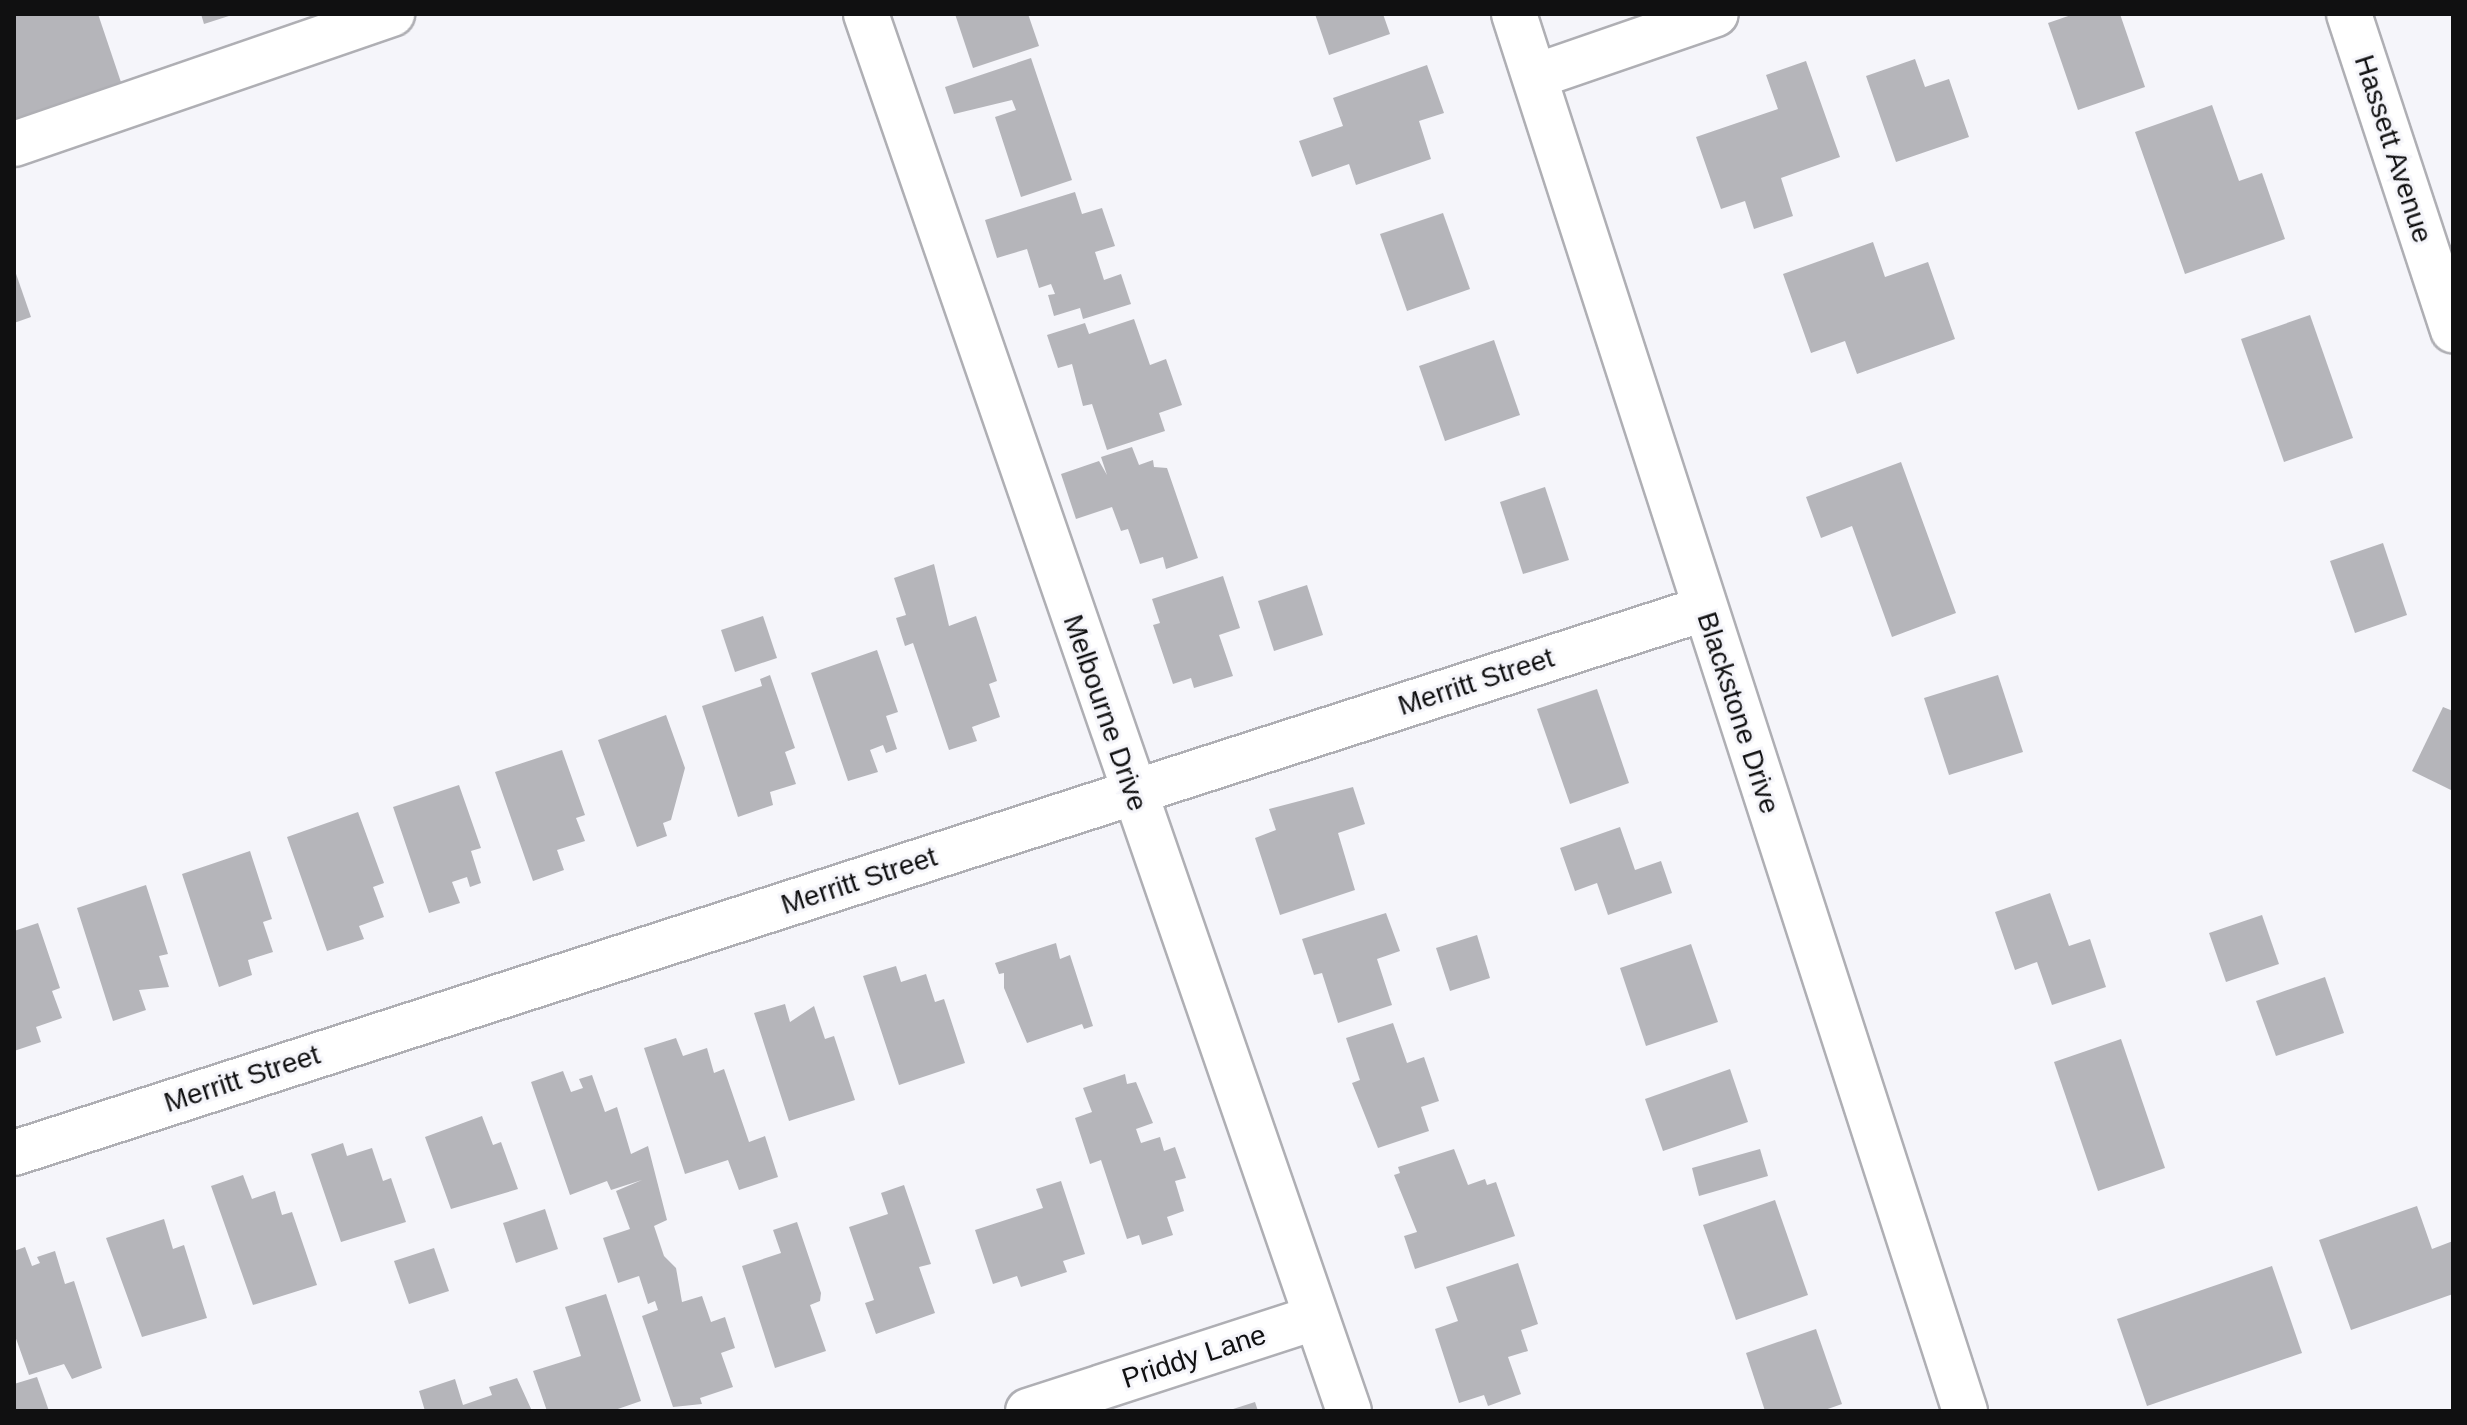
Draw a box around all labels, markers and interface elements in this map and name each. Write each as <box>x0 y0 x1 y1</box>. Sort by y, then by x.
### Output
street label: Hassett Avenue <box>2347 50 2439 248</box>
street label: Blackstone Drive <box>1690 608 1786 818</box>
street label: Melbourne Drive <box>1056 610 1154 816</box>
street label: Merritt Street <box>1394 641 1558 723</box>
street label: Merritt Street <box>777 840 941 922</box>
street label: Merritt Street <box>160 1038 324 1120</box>
street label: Priddy Lane <box>1118 1318 1270 1396</box>

